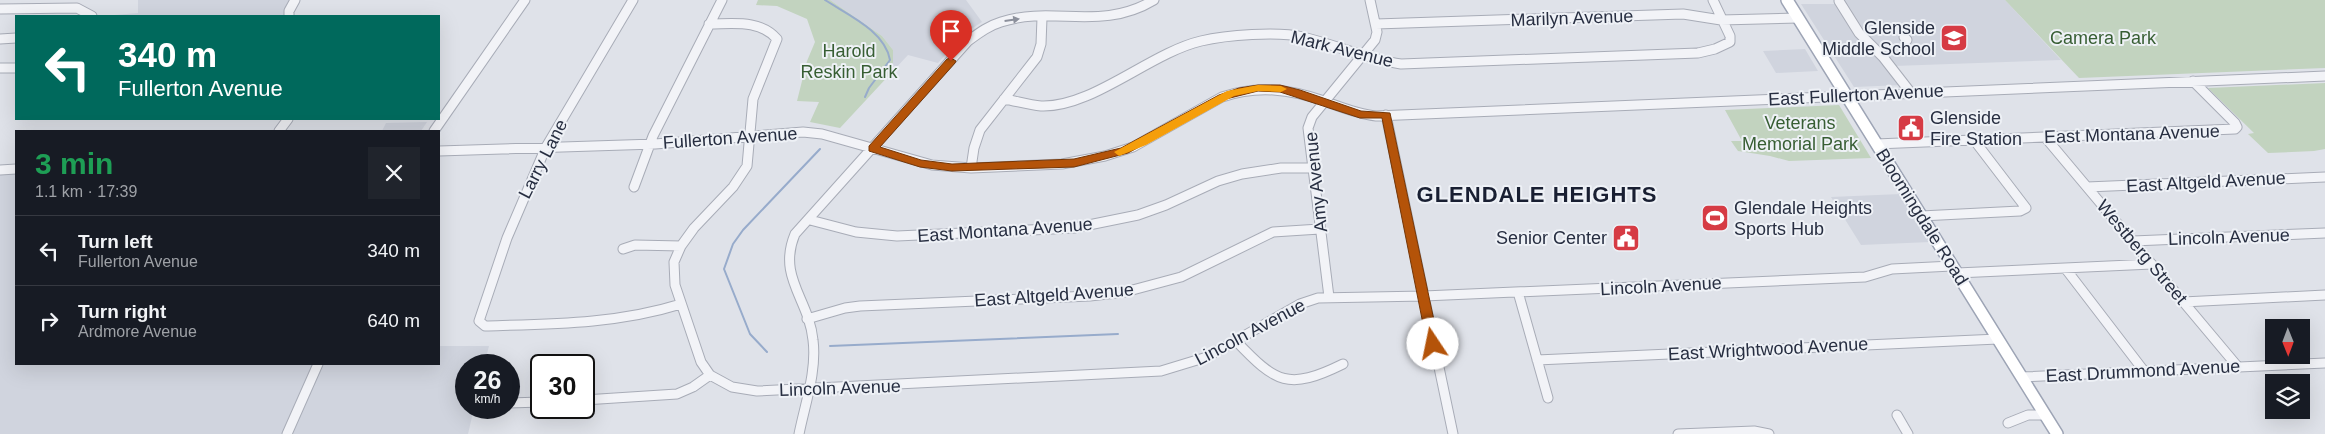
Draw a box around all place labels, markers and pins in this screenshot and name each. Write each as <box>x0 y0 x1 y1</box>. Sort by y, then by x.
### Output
pin <box>930 10 972 61</box>
place label: Glenside Middle School <box>1822 18 1935 59</box>
school or university icon: Glenside Middle School <box>1939 23 1969 53</box>
place label: Glenside Fire Station <box>1930 108 2022 149</box>
public building icon: Glenside Fire Station <box>1896 113 1926 143</box>
place label: Glendale Heights Sports Hub <box>1734 198 1872 239</box>
sports icon: Glendale Heights Sports Hub <box>1700 203 1730 233</box>
public building icon: Senior Center <box>1611 223 1641 253</box>
place label: Senior Center <box>1496 228 1607 248</box>

